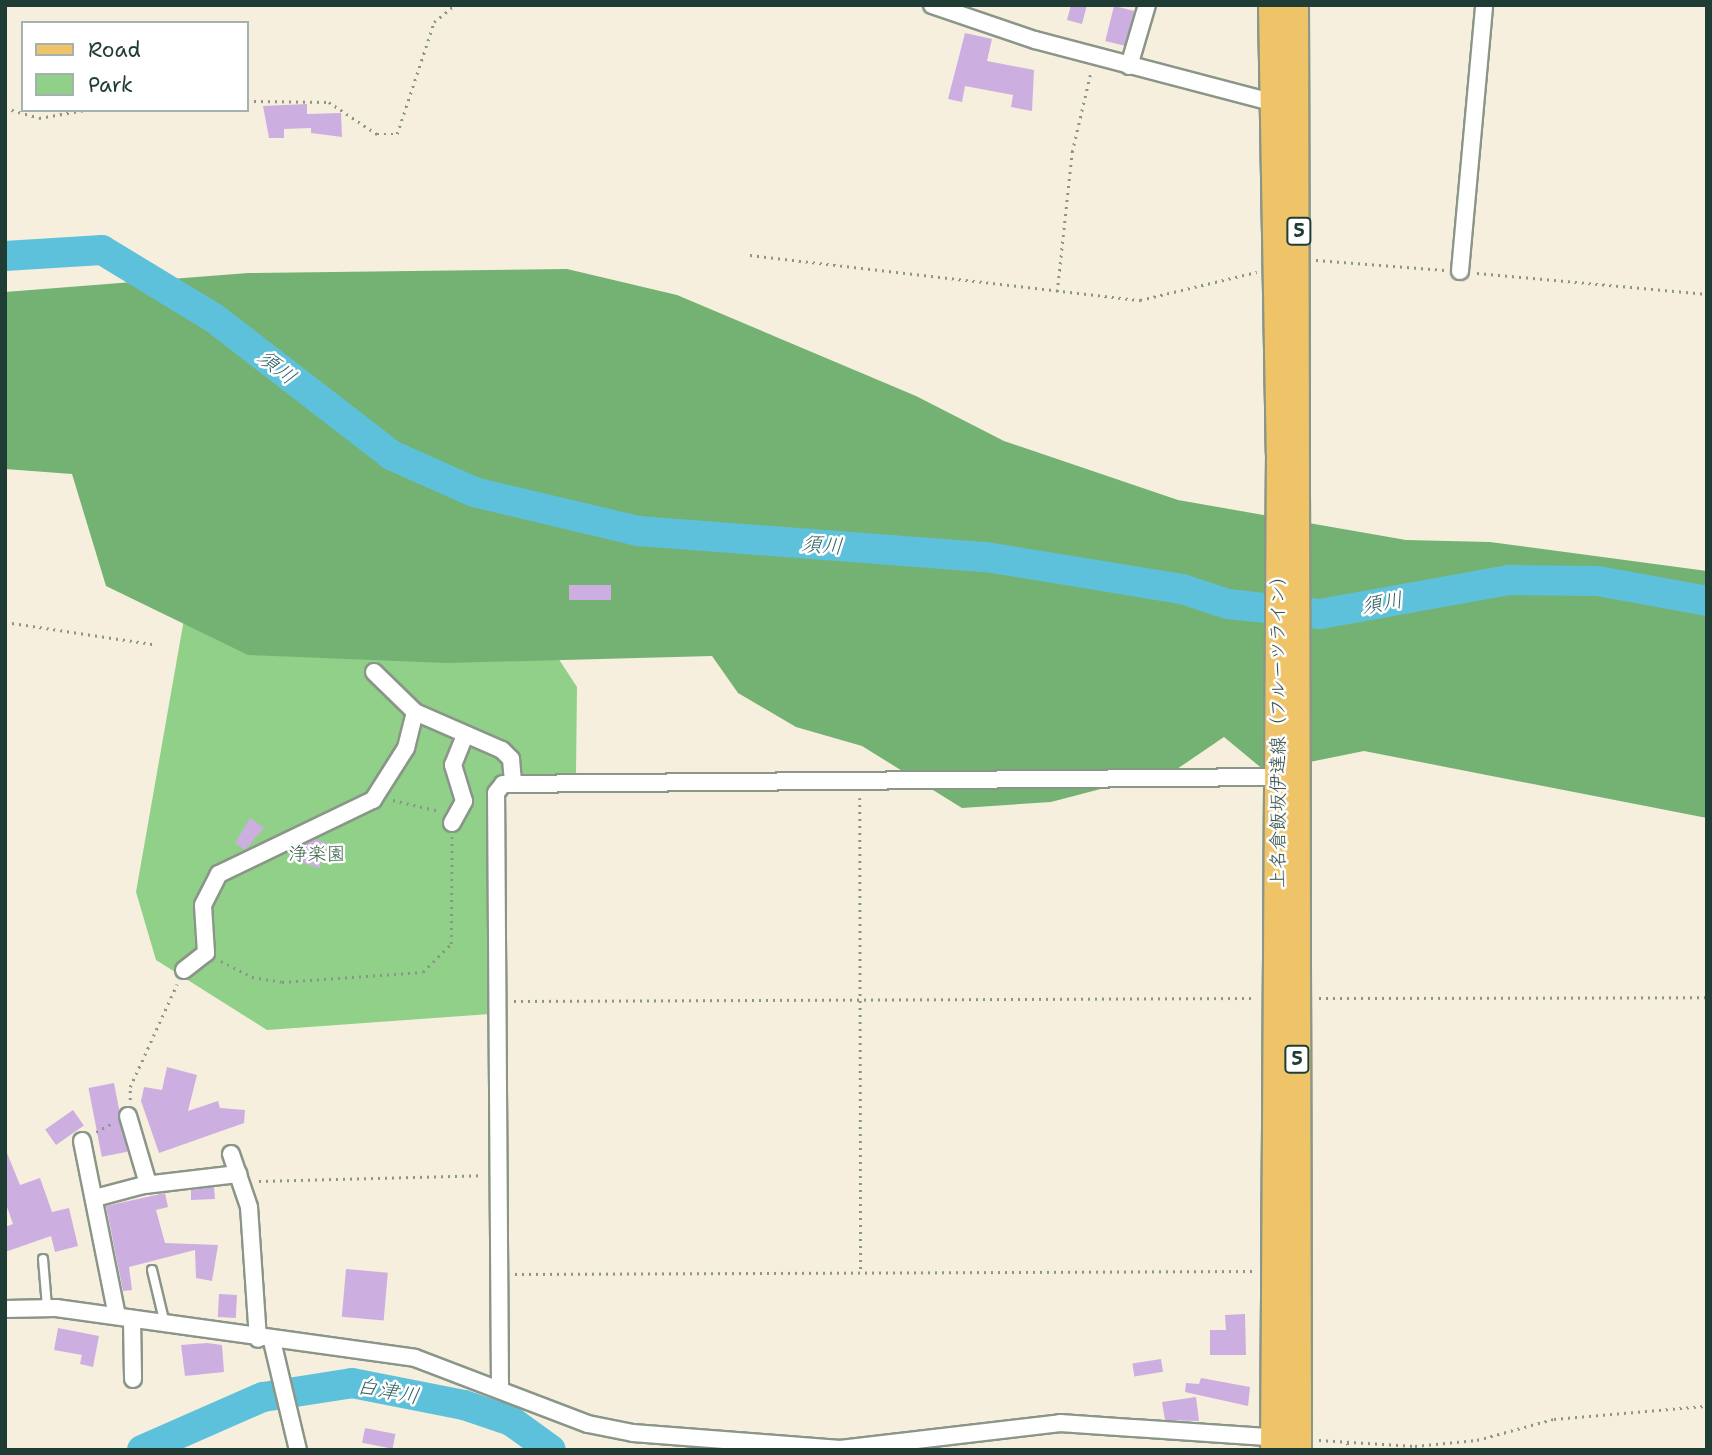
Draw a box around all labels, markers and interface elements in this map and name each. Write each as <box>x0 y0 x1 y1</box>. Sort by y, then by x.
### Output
legend <box>21 21 248 112</box>
text: Road <box>88 36 141 64</box>
text: Park <box>88 71 133 99</box>
road number: 5 <box>1285 216 1313 246</box>
water label: 須川 <box>253 344 301 390</box>
water label: 須川 <box>800 531 844 559</box>
street label: 上名倉飯坂伊達線（フルーツライン） <box>1267 565 1289 889</box>
water label: 須川 <box>1359 587 1405 619</box>
park label: 浄楽園 <box>289 843 345 865</box>
road number: 5 <box>1283 1044 1311 1074</box>
water label: 白津川 <box>355 1373 421 1409</box>

